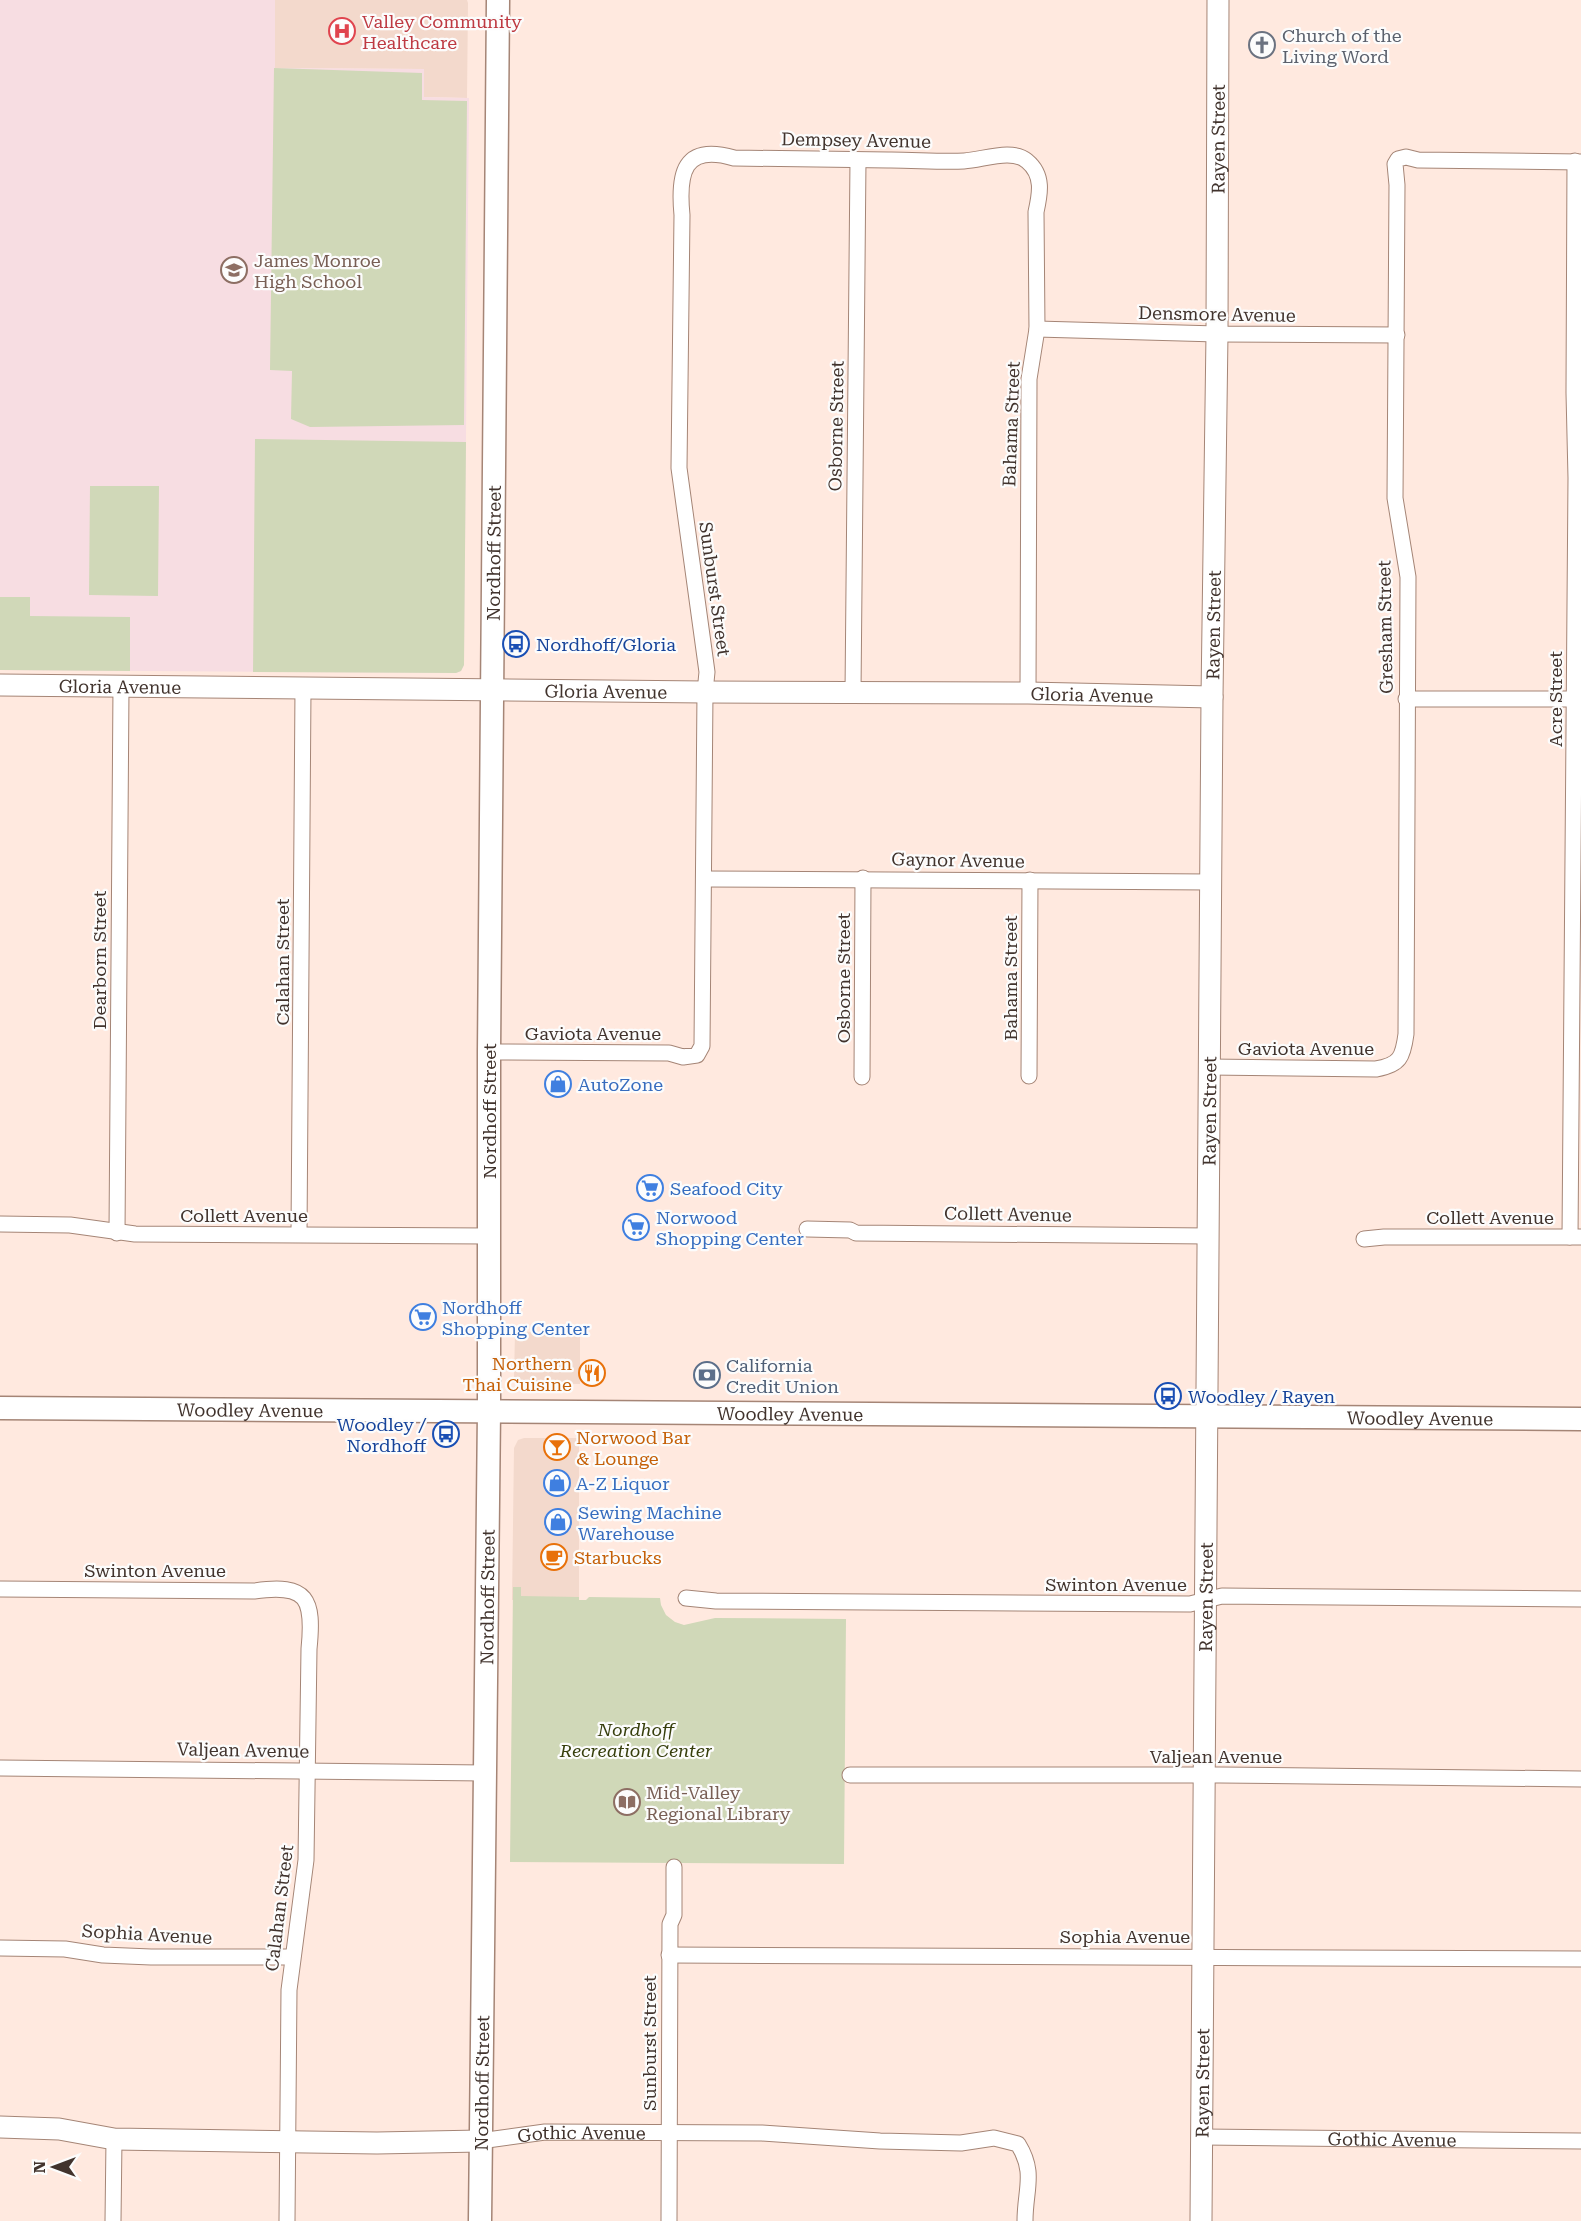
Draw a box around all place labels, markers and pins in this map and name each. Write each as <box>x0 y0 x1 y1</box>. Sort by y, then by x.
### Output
place label: Valley Community Healthcare <box>362 11 522 53</box>
hospital icon: Valley Community Healthcare <box>327 16 357 46</box>
place label: Church of the Living Word <box>1282 25 1402 67</box>
church icon: Church of the Living Word <box>1247 30 1277 60</box>
place label: James Monroe High School <box>254 250 381 292</box>
school or university icon: James Monroe High School <box>219 255 249 285</box>
bus stop icon: Nordhoff/Gloria <box>501 629 531 659</box>
place label: Nordhoff/Gloria <box>536 634 676 655</box>
shop icon: AutoZone <box>543 1069 573 1099</box>
place label: AutoZone <box>578 1074 663 1095</box>
supermarket icon: Seafood City <box>635 1173 665 1203</box>
place label: Seafood City <box>670 1178 783 1199</box>
place label: Norwood Shopping Center <box>656 1207 804 1249</box>
supermarket icon: Norwood Shopping Center <box>621 1212 651 1242</box>
place label: Nordhoff Shopping Center <box>442 1297 590 1339</box>
supermarket icon: Nordhoff Shopping Center <box>408 1302 438 1332</box>
place label: Northern Thai Cuisine <box>462 1353 572 1395</box>
place label: California Credit Union <box>726 1355 839 1397</box>
restaurant icon: Northern Thai Cuisine <box>577 1358 607 1388</box>
bank icon: California Credit Union <box>692 1360 722 1390</box>
bus stop icon: Woodley / Rayen <box>1153 1381 1183 1411</box>
place label: Woodley / Rayen <box>1188 1386 1336 1407</box>
place label: Woodley / Nordhoff <box>337 1414 427 1456</box>
bus stop icon: Woodley / Nordhoff <box>431 1419 461 1449</box>
place label: Norwood Bar & Lounge <box>576 1427 691 1469</box>
bar icon: Norwood Bar & Lounge <box>542 1432 572 1462</box>
shop icon: A-Z Liquor <box>542 1468 572 1498</box>
place label: A-Z Liquor <box>576 1473 670 1494</box>
place label: Sewing Machine Warehouse <box>578 1502 722 1544</box>
shop icon: Sewing Machine Warehouse <box>543 1507 573 1537</box>
cafe icon: Starbucks <box>539 1542 569 1572</box>
place label: Starbucks <box>574 1547 662 1568</box>
place label: Mid-Valley Regional Library <box>646 1782 791 1824</box>
library icon: Mid-Valley Regional Library <box>612 1787 642 1817</box>

